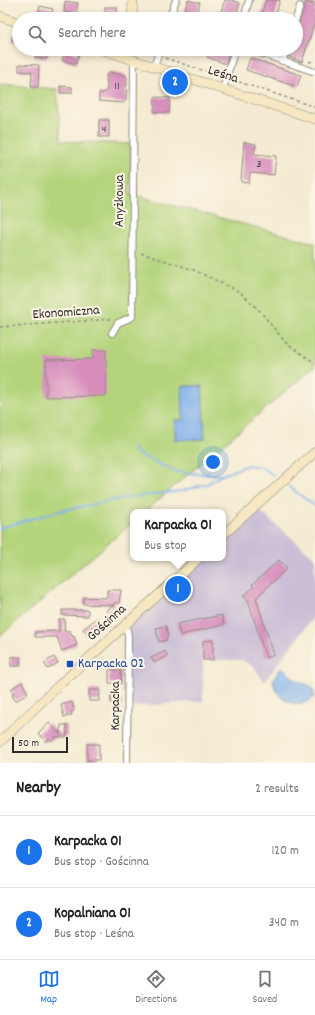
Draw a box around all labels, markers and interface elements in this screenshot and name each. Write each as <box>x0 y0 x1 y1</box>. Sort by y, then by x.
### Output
search box <box>12 12 303 56</box>
icon: search <box>26 23 48 45</box>
text: Search here <box>58 23 126 45</box>
street label: Leśna <box>205 61 241 89</box>
pin: 2 <box>162 67 188 97</box>
house number: 11 <box>114 78 120 95</box>
house number: 4 <box>102 121 107 138</box>
house number: 3 <box>256 156 262 173</box>
street label: Anyżkowa <box>110 174 130 227</box>
street label: Ekonomiczna <box>32 301 101 325</box>
your location <box>203 452 223 472</box>
popup <box>130 509 226 561</box>
text: Karpacka 01 <box>144 515 212 537</box>
text: Bus stop <box>144 537 186 556</box>
pin: 1 <box>165 574 191 604</box>
street label: Gościnna <box>83 600 131 646</box>
place label: Karpacka 02 <box>78 654 144 674</box>
marker: Karpacka 02 <box>65 659 75 669</box>
street label: Karpacka <box>106 681 126 731</box>
scale bar <box>12 735 68 754</box>
text: 50 m <box>18 736 39 752</box>
text: Nearby <box>16 777 60 801</box>
text: 2 results <box>255 780 299 799</box>
text: Karpacka 01 <box>54 831 122 853</box>
text: 1 <box>28 842 30 861</box>
text: 120 m <box>271 842 299 861</box>
text: Bus stop · Gościnna <box>54 853 149 872</box>
text: Kopalniana 01 <box>54 903 131 925</box>
text: 2 <box>26 914 32 933</box>
text: 340 m <box>269 914 299 933</box>
text: Bus stop · Leśna <box>54 925 134 944</box>
tab: Map <box>38 968 60 1008</box>
tab: Directions <box>135 968 177 1008</box>
tab: Saved <box>253 968 277 1008</box>

